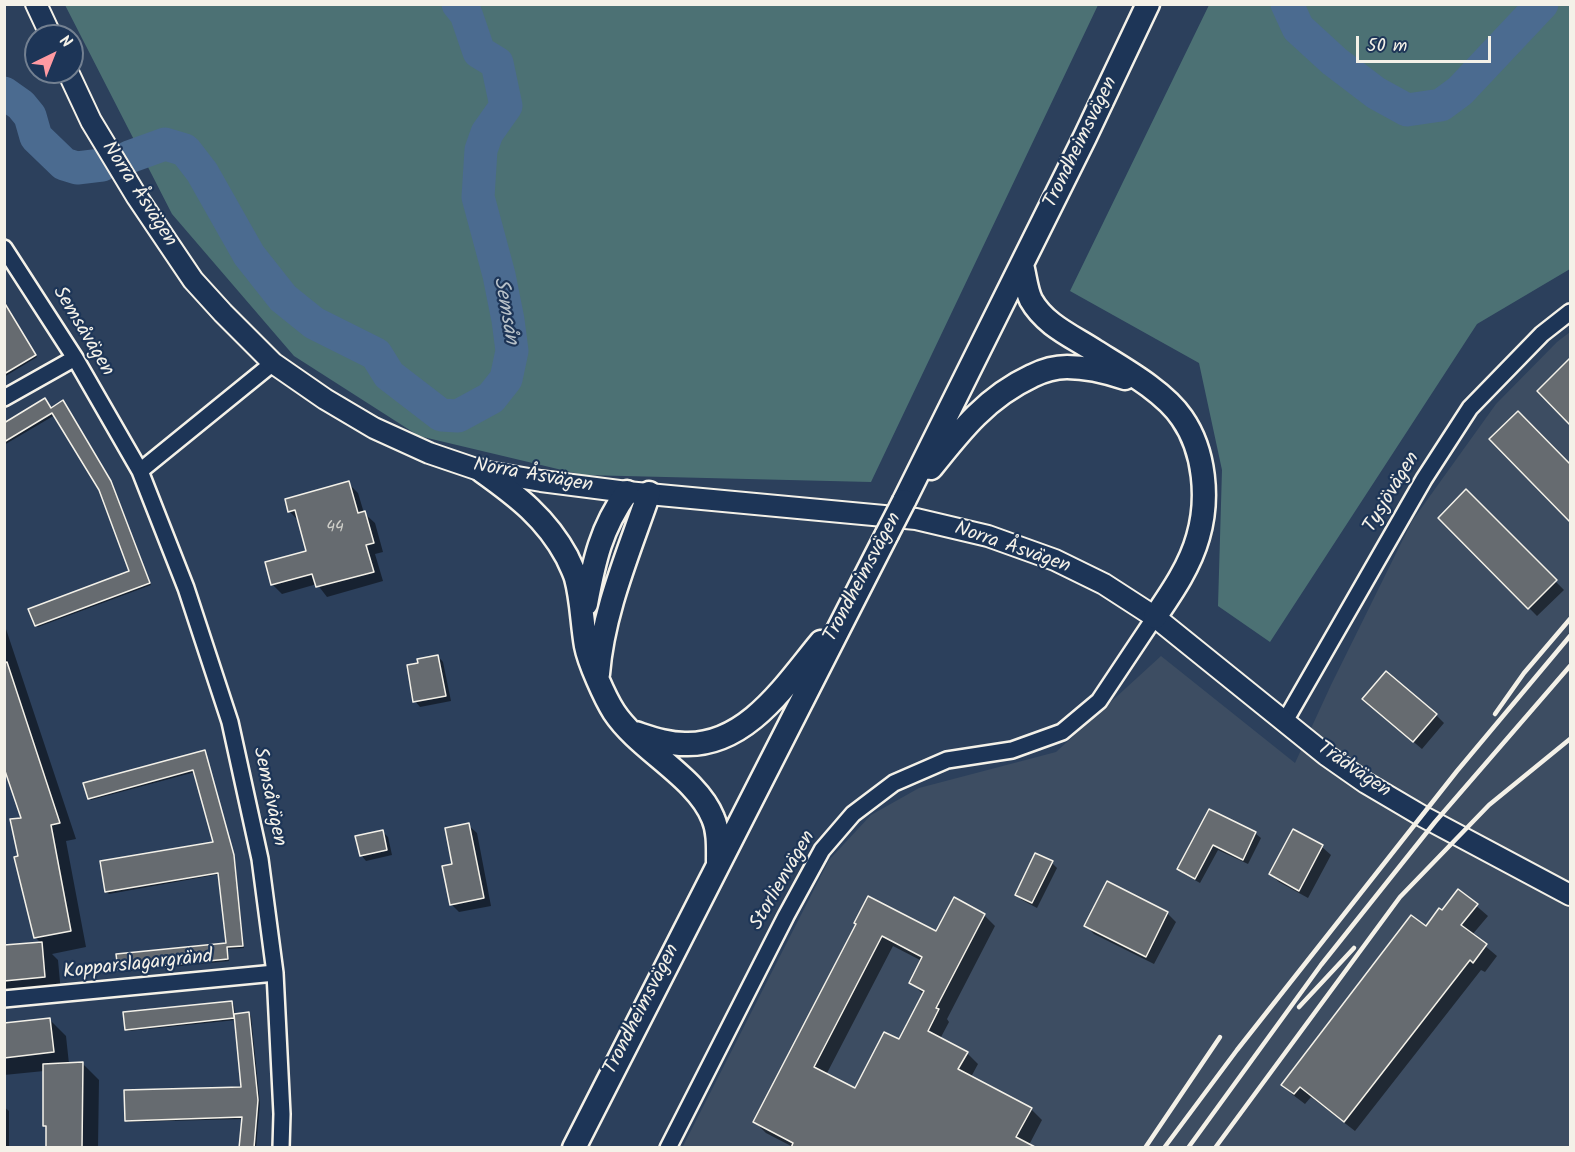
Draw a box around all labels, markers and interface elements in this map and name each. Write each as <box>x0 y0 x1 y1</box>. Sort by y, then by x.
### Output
north arrow <box>24 24 84 84</box>
scale bar <box>1359 24 1494 62</box>
text: N <box>53 29 77 55</box>
text: 50 m <box>1367 32 1407 61</box>
street label: Trondheimsvägen <box>1040 73 1124 213</box>
street label: Norra Åsvägen <box>95 138 181 252</box>
water label: Semsån <box>486 276 522 346</box>
street label: Semsåvägen <box>46 283 118 381</box>
street label: Tysjövägen <box>1360 448 1426 538</box>
street label: Norra Åsvägen <box>471 455 595 499</box>
street label: Trondheimsvägen <box>820 509 908 647</box>
house number: 44 <box>326 518 344 538</box>
street label: Norra Åsvägen <box>951 518 1073 580</box>
street label: Trådvägen <box>1312 738 1394 804</box>
street label: Semsåvägen <box>246 745 290 849</box>
street label: Storlienvägen <box>746 827 822 935</box>
street label: Trondheimsvägen <box>600 941 686 1079</box>
street label: Kopparslagargränd <box>62 946 214 986</box>

